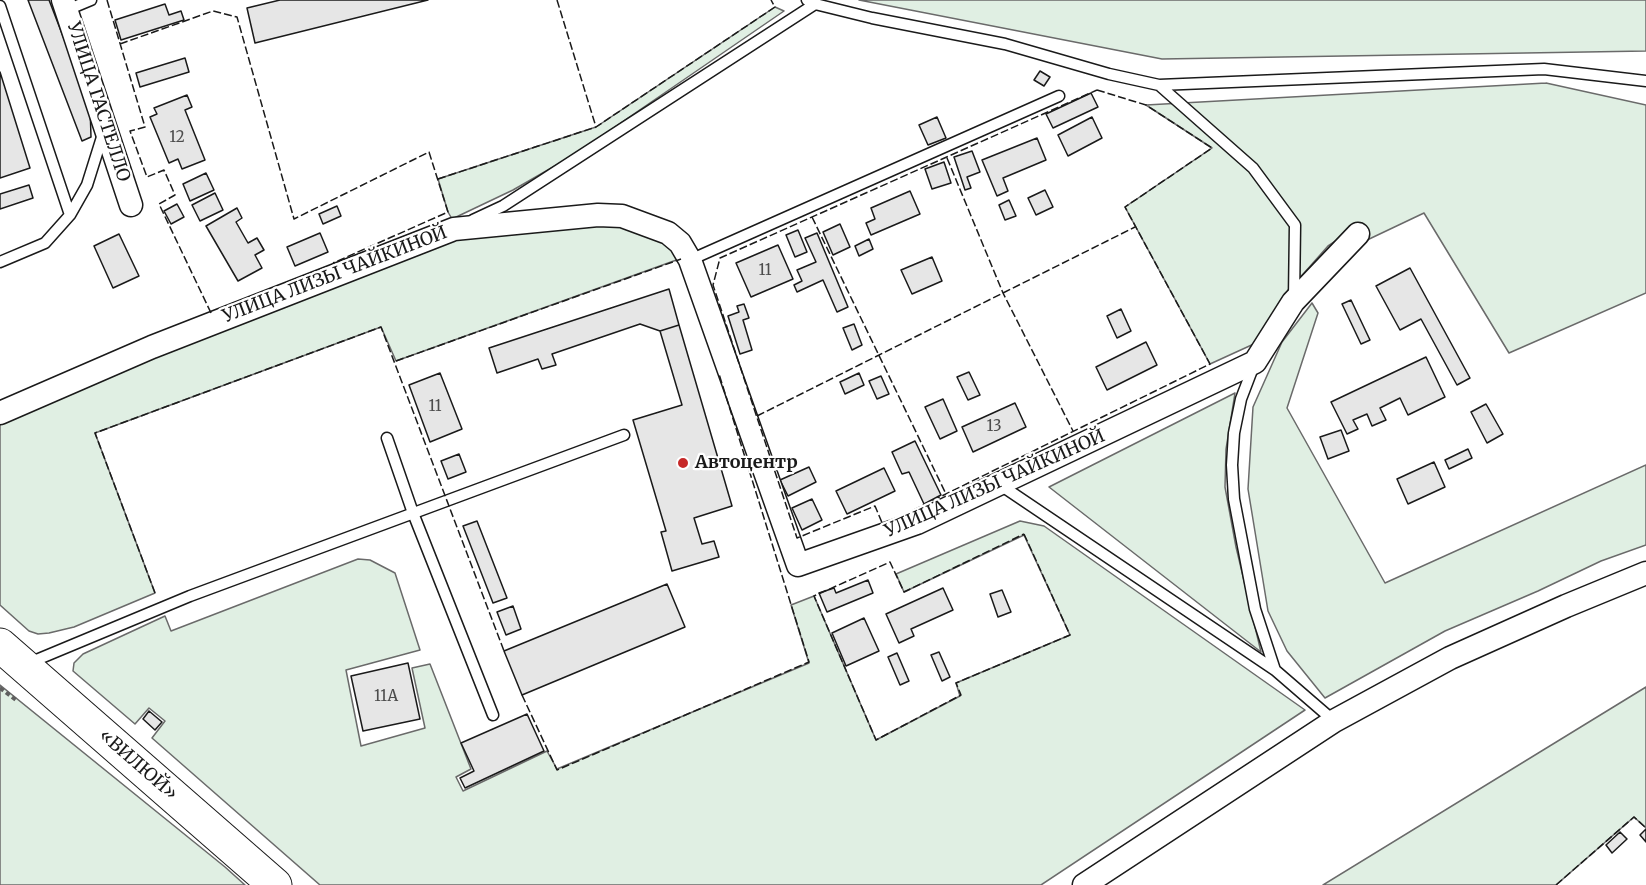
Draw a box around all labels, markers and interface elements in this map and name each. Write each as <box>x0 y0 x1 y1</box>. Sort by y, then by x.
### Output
street label: УЛИЦА ГАСТЕЛЛО <box>62 19 134 185</box>
house number: 12 <box>169 129 185 147</box>
street label: УЛИЦА ЛИЗЫ ЧАЙКИНОЙ <box>220 222 450 328</box>
house number: 11 <box>758 262 772 280</box>
house number: 11 <box>428 398 442 416</box>
house number: 13 <box>987 418 1001 436</box>
street label: УЛИЦА ЛИЗЫ ЧАЙКИНОЙ <box>882 426 1108 542</box>
place label: Автоцентр <box>695 452 798 474</box>
marker: Автоцентр <box>676 456 690 470</box>
house number: 11А <box>374 688 398 706</box>
street label: «ВИЛЮЙ» <box>94 725 182 805</box>

